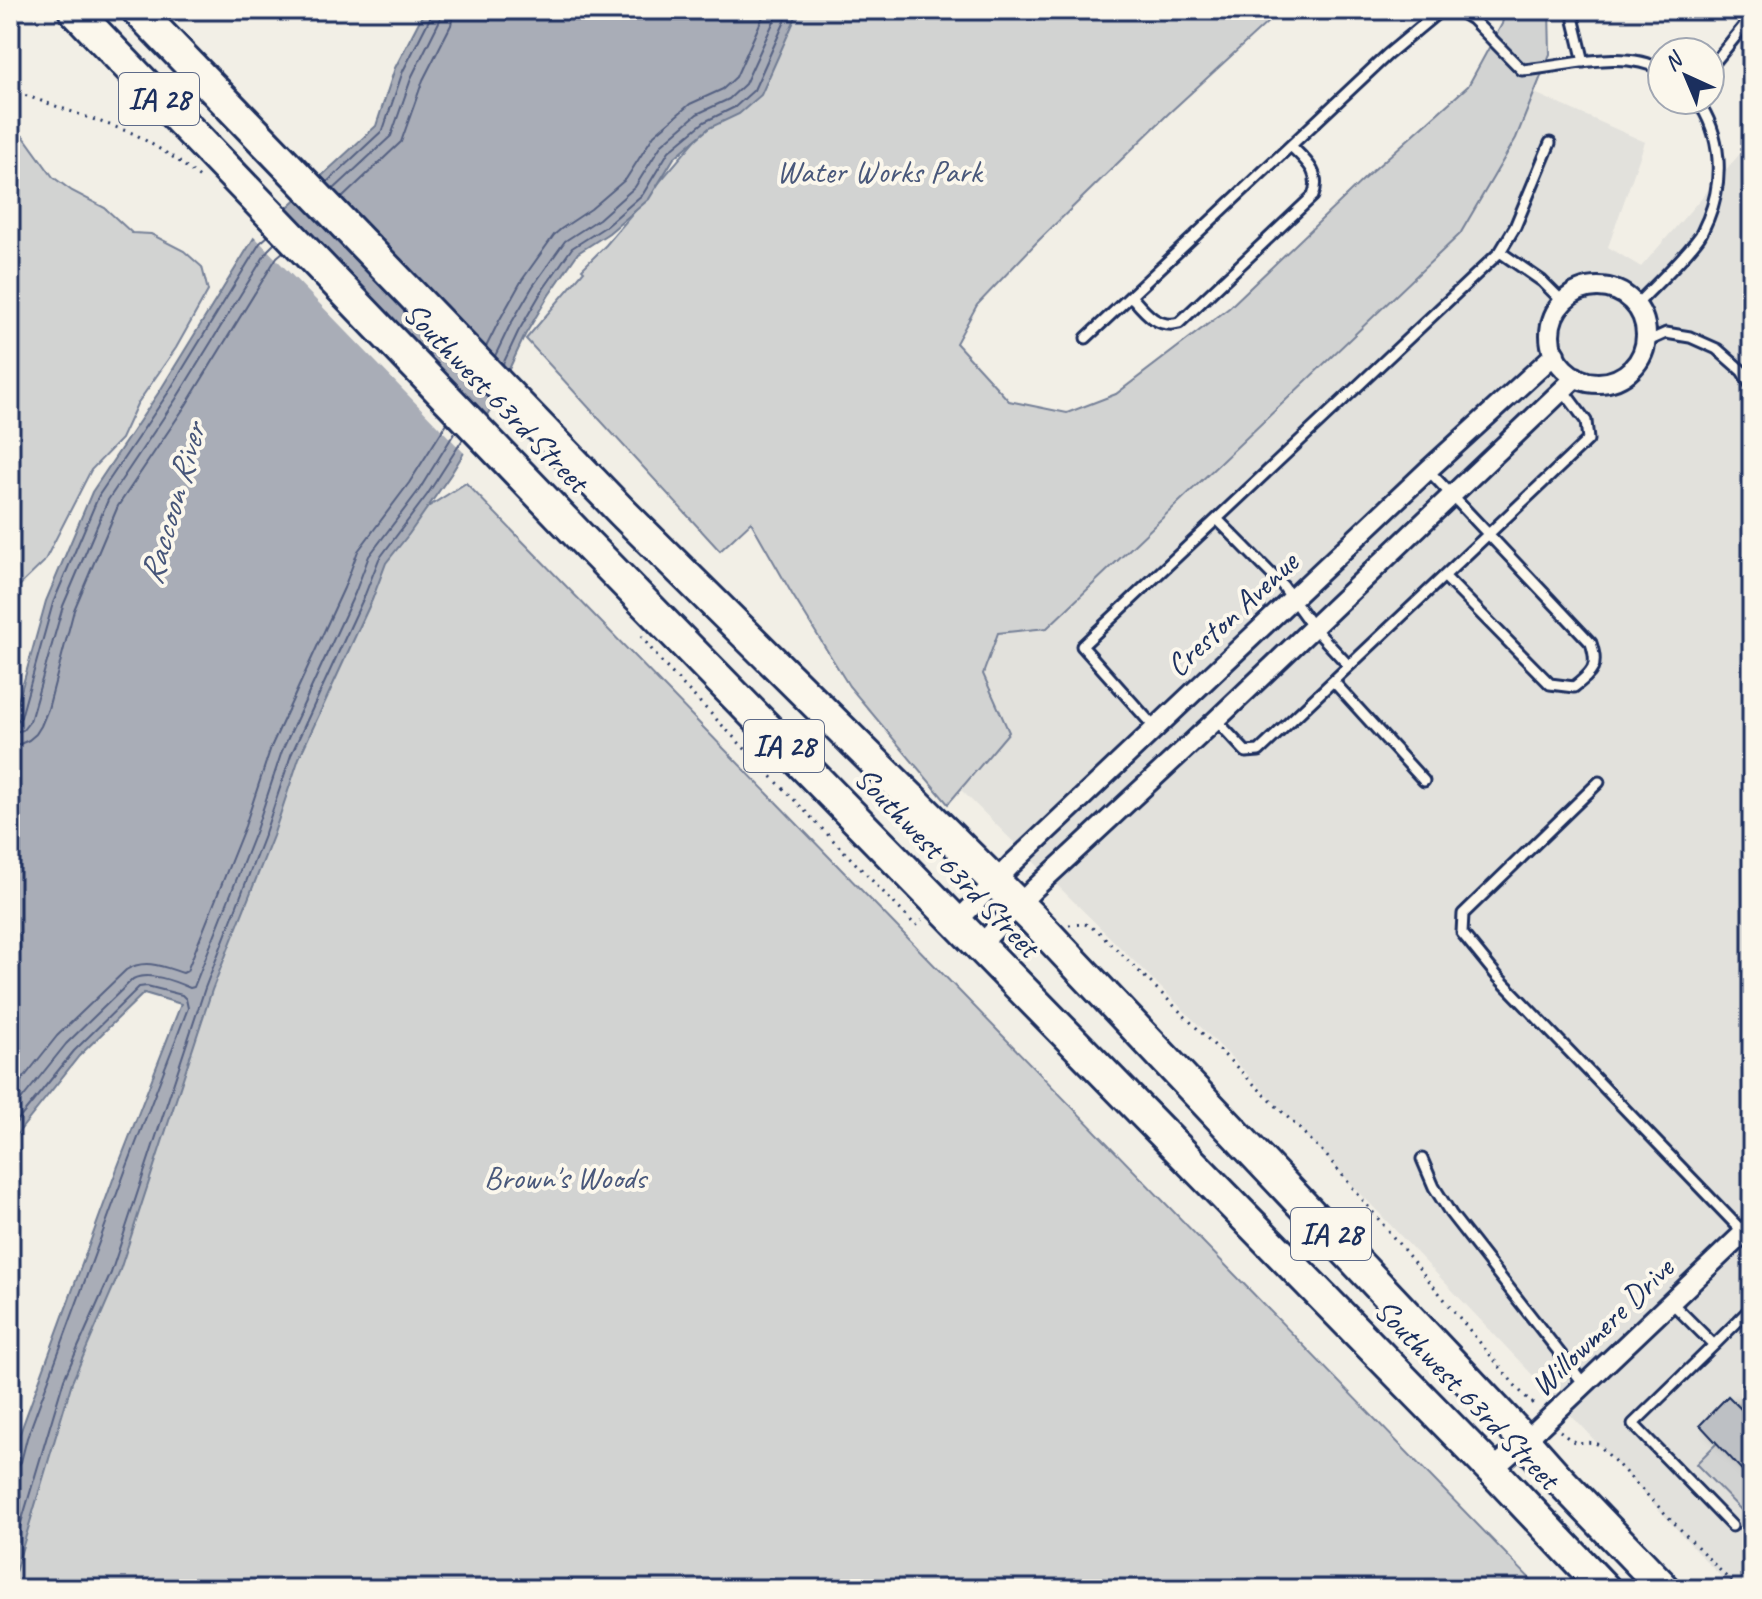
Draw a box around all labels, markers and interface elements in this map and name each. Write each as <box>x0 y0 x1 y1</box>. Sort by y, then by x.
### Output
north arrow <box>1646 36 1726 116</box>
text: N <box>1658 45 1690 77</box>
road number: IA 28 <box>119 73 199 125</box>
park label: Water Works Park <box>777 151 984 192</box>
street label: Southwest 63rd Street <box>395 293 600 503</box>
water label: Raccoon River <box>129 415 217 589</box>
street label: Creston Avenue <box>1157 541 1308 685</box>
road number: IA 28 <box>744 720 824 772</box>
street label: Southwest 63rd Street <box>846 758 1051 968</box>
park label: Brown's Woods <box>484 1157 649 1198</box>
road number: IA 28 <box>1291 1208 1371 1260</box>
street label: Willowmere Drive <box>1522 1247 1684 1406</box>
street label: Southwest 63rd Street <box>1366 1290 1571 1500</box>

